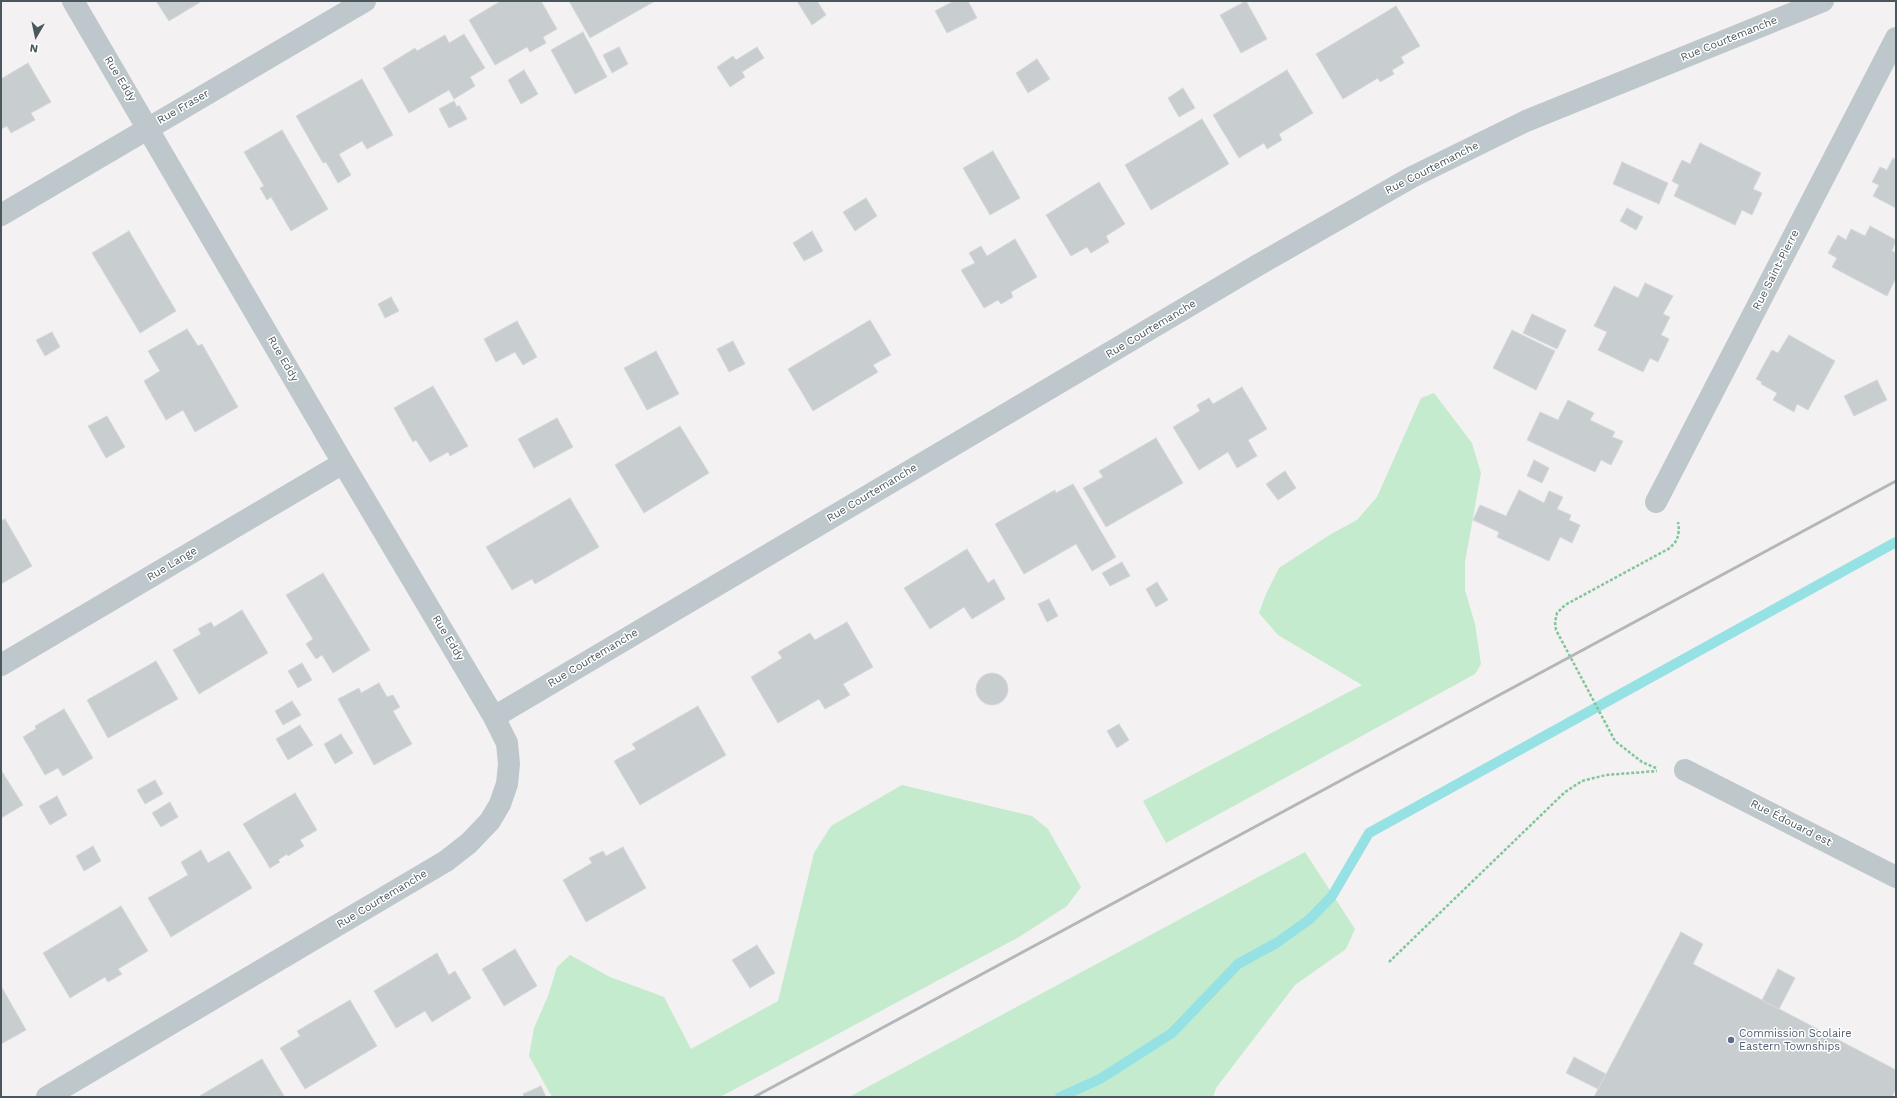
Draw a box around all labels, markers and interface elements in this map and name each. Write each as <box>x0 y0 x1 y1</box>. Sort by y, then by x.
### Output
street label: Rue Courtemanche <box>1679 14 1779 64</box>
north arrow <box>16 16 56 56</box>
text: N <box>29 41 39 55</box>
street label: Rue Eddy <box>101 54 139 104</box>
street label: Rue Fraser <box>155 87 211 127</box>
street label: Rue Courtemanche <box>1383 139 1481 197</box>
street label: Rue Saint-Pierre <box>1750 228 1802 312</box>
street label: Rue Courtemanche <box>1103 297 1199 361</box>
street label: Rue Eddy <box>265 334 301 384</box>
street label: Rue Courtemanche <box>824 461 920 525</box>
street label: Rue Lange <box>145 544 199 584</box>
street label: Rue Eddy <box>429 613 467 663</box>
street label: Rue Courtemanche <box>545 626 641 690</box>
street label: Rue Édouard est <box>1748 797 1834 849</box>
street label: Rue Courtemanche <box>334 867 430 931</box>
place label: Commission Scolaire Eastern Townships <box>1739 1027 1852 1053</box>
marker: Commission Scolaire Eastern Townships <box>1726 1035 1736 1045</box>

